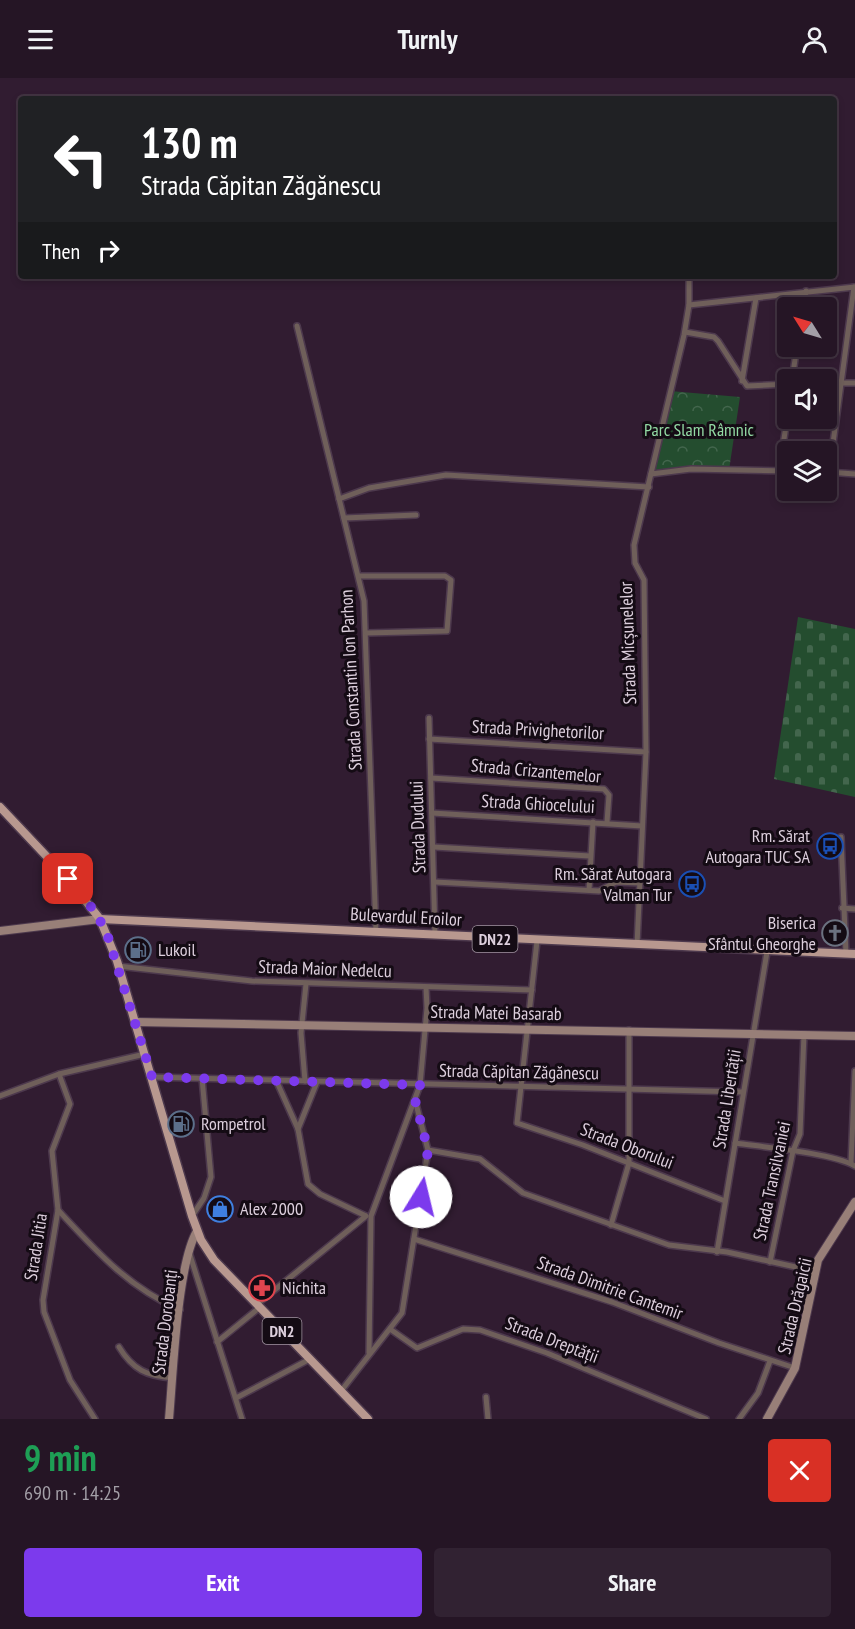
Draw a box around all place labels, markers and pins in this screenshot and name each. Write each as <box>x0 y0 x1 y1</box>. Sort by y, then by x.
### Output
place label: Rm. Sărat Autogara TUC SA <box>706 824 810 868</box>
bus stop icon: Rm. Sărat Autogara TUC SA <box>815 831 845 861</box>
pin <box>42 853 93 904</box>
place label: Rm. Sărat Autogara Valman Tur <box>554 862 672 906</box>
bus stop icon: Rm. Sărat Autogara Valman Tur <box>677 869 707 899</box>
place label: Biserica Sfântul Gheorghe <box>708 911 816 955</box>
church icon: Biserica Sfântul Gheorghe <box>820 918 850 948</box>
fuel station icon: Lukoil <box>123 935 153 965</box>
place label: Lukoil <box>158 938 197 961</box>
fuel station icon: Rompetrol <box>166 1109 196 1139</box>
place label: Rompetrol <box>201 1112 266 1135</box>
shop icon: Alex 2000 <box>205 1194 235 1224</box>
place label: Alex 2000 <box>240 1197 303 1220</box>
pharmacy icon: Nichita <box>247 1273 277 1303</box>
place label: Nichita <box>282 1276 326 1299</box>

